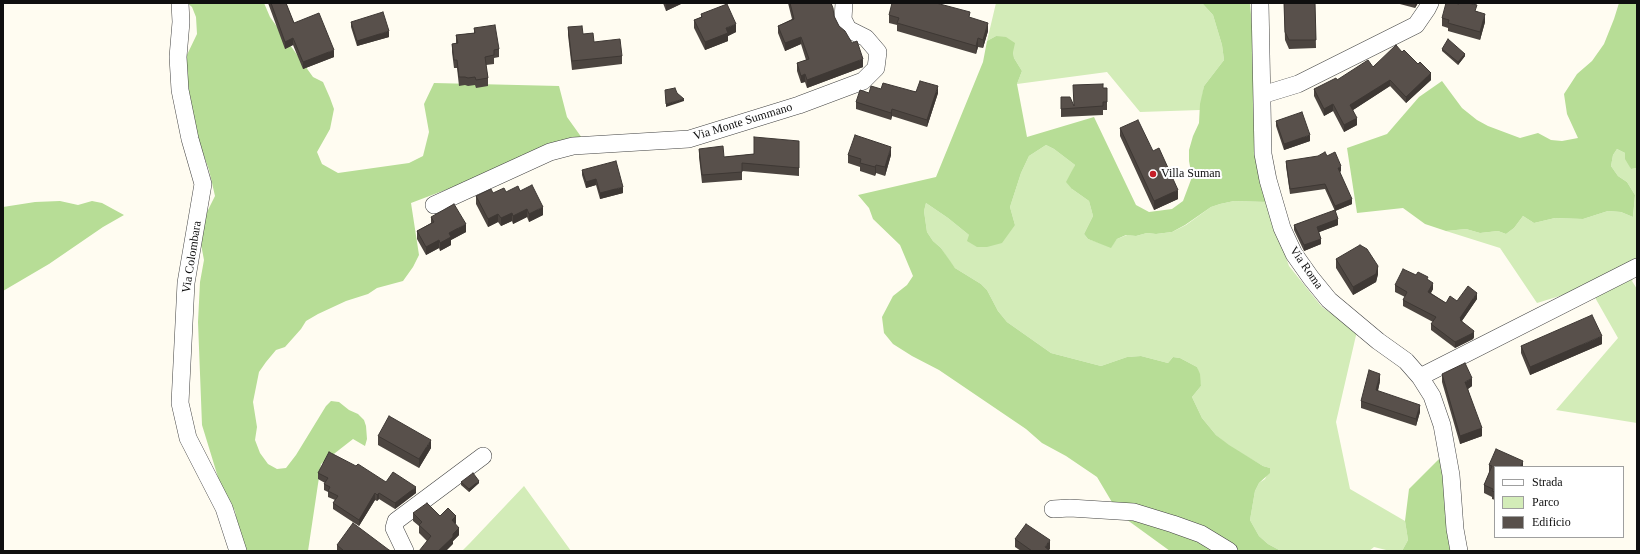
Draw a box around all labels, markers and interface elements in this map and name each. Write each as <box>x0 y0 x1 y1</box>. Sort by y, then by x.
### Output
street label: Via Monte Summano <box>692 100 794 144</box>
place label: Villa Suman <box>1161 167 1221 181</box>
marker: Villa Suman <box>1148 169 1158 179</box>
street label: Via Colombara <box>179 220 205 294</box>
street label: Via Roma <box>1286 244 1326 292</box>
legend <box>1494 466 1624 538</box>
text: Strada <box>1532 475 1563 489</box>
text: Parco <box>1532 495 1559 509</box>
text: Edificio <box>1532 515 1571 529</box>

